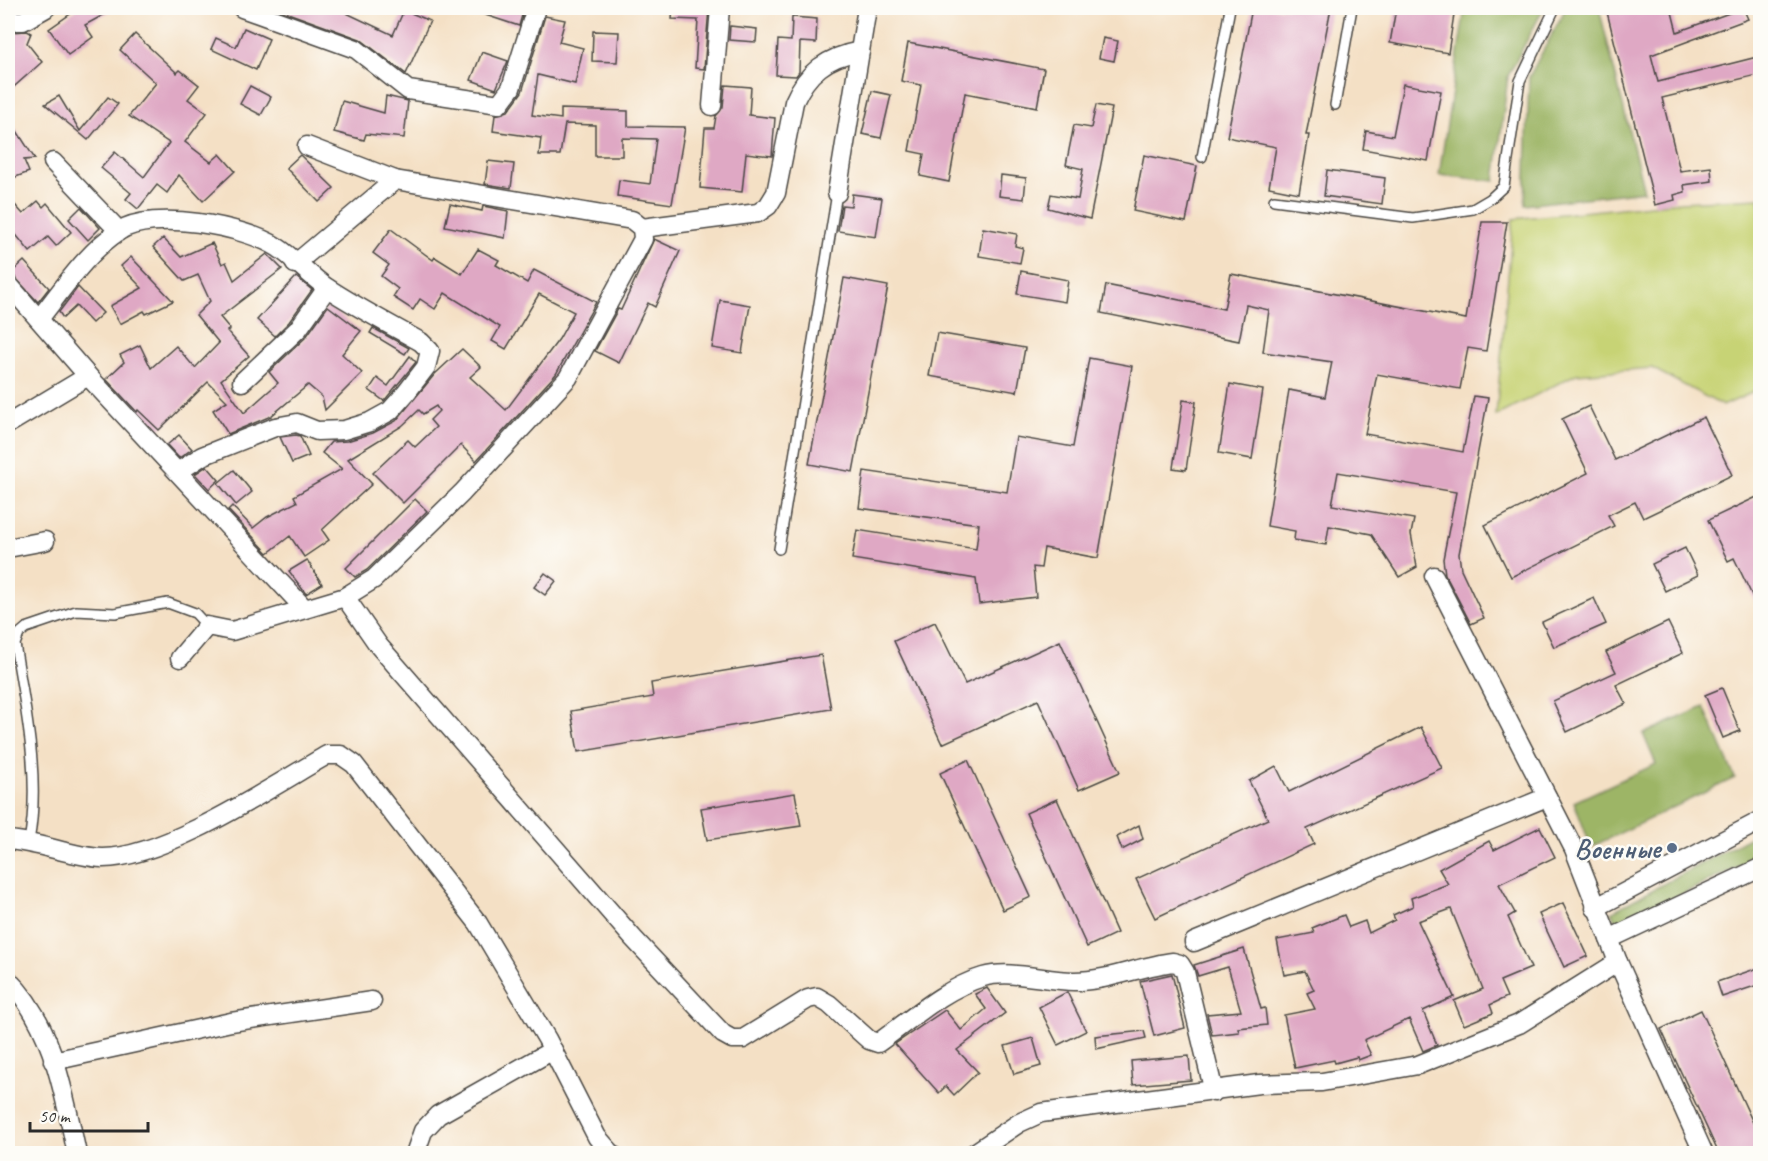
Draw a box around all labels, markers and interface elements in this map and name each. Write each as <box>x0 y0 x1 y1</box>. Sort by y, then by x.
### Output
place label: Военные <box>1574 831 1663 866</box>
marker: Военные <box>1665 841 1679 855</box>
scale bar <box>30 1095 148 1133</box>
text: 50 m <box>39 1105 72 1127</box>

